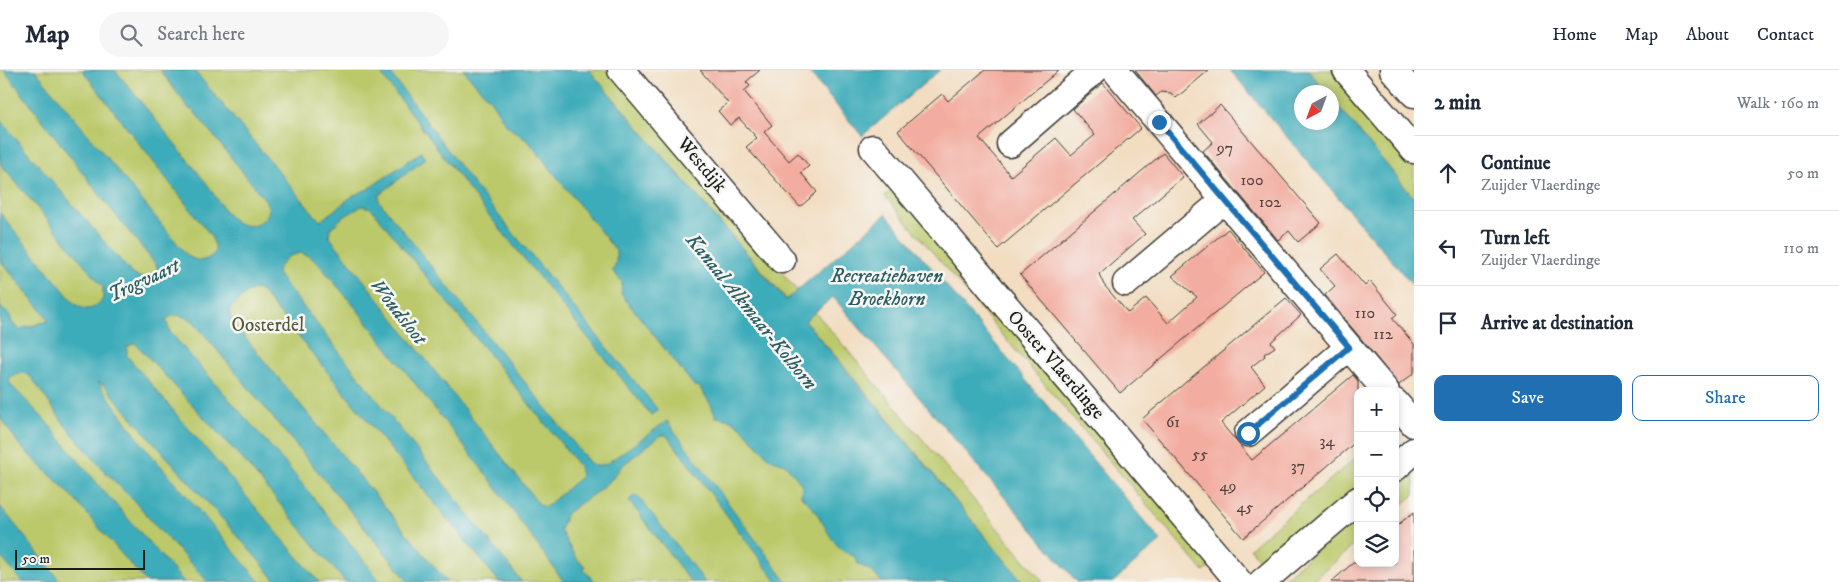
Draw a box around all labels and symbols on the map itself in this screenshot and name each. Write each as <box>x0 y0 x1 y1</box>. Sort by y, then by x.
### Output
north arrow <box>1294 85 1339 130</box>
route end <box>1148 111 1171 134</box>
street label: Westdijk <box>672 132 732 198</box>
house number: 97 <box>1216 138 1233 158</box>
house number: 100 <box>1240 170 1264 190</box>
house number: 102 <box>1259 192 1281 212</box>
water label: Kanaal Alkmaar-Kolhorn <box>680 228 822 395</box>
water label: Trogvaart <box>105 253 185 308</box>
water label: Recreatiehaven Broekhorn <box>830 264 943 312</box>
water label: Woudsloot <box>364 274 433 352</box>
house number: 110 <box>1355 303 1375 323</box>
street label: Ooster Vlaerdinge <box>1003 306 1110 424</box>
park label: Oosterdel <box>231 314 305 337</box>
house number: 112 <box>1373 324 1393 344</box>
house number: 61 <box>1166 412 1180 432</box>
route start <box>1237 422 1260 445</box>
house number: 34 <box>1319 431 1335 451</box>
house number: 55 <box>1192 444 1208 464</box>
house number: 37 <box>1291 456 1305 476</box>
house number: 49 <box>1219 476 1237 496</box>
house number: 45 <box>1236 497 1254 517</box>
scale bar <box>15 547 145 570</box>

